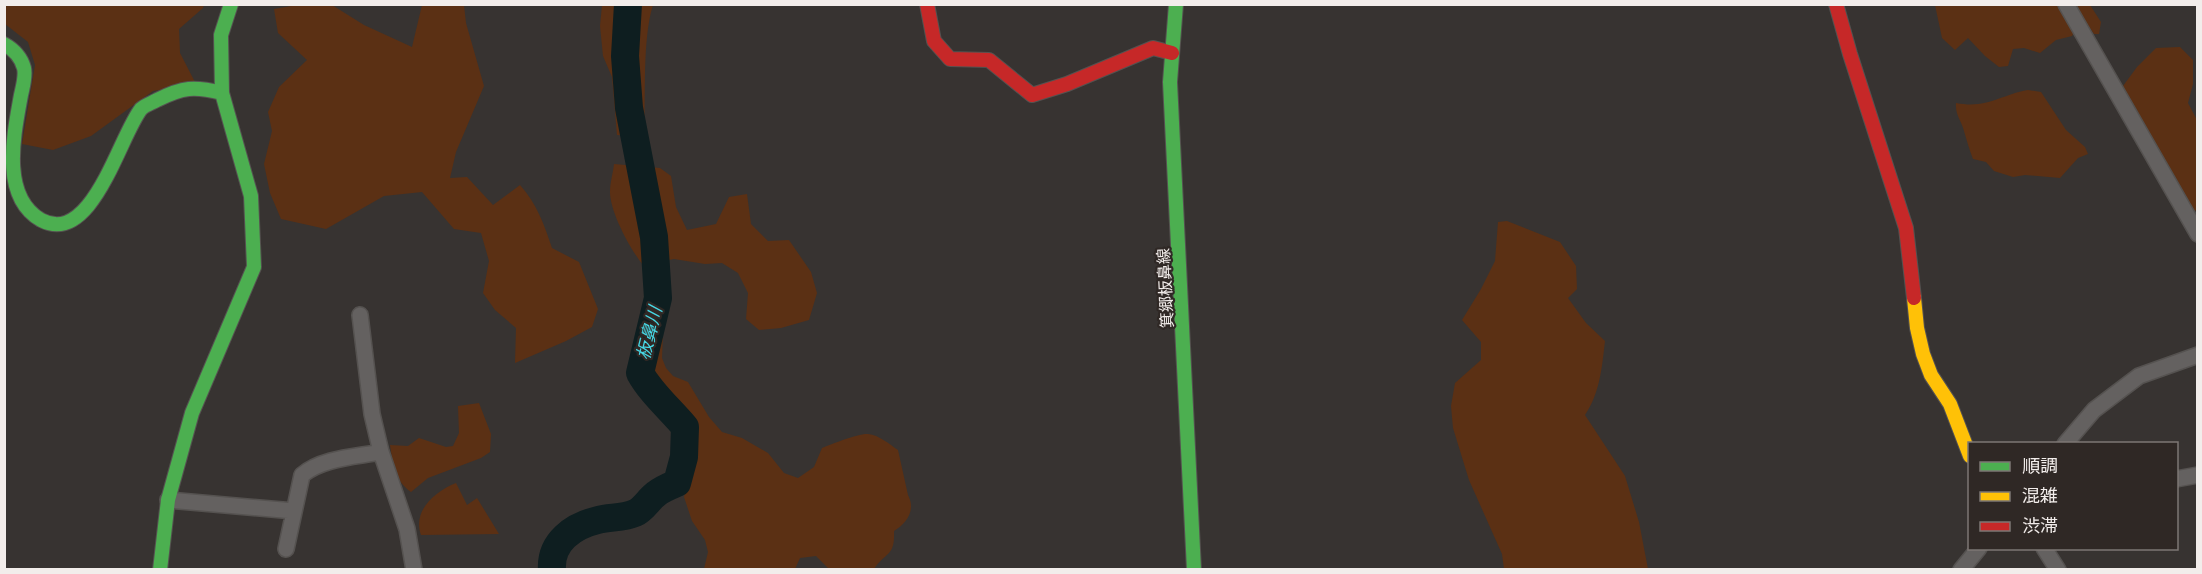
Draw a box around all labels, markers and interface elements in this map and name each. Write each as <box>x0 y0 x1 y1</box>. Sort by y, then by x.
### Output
street label: 箕郷板鼻線 <box>1153 248 1177 328</box>
water label: 板鼻川 <box>631 302 667 362</box>
legend <box>1968 442 2178 550</box>
text: 順調 <box>2022 454 2058 477</box>
text: 混雑 <box>2022 484 2058 507</box>
text: 渋滞 <box>2022 514 2058 537</box>

